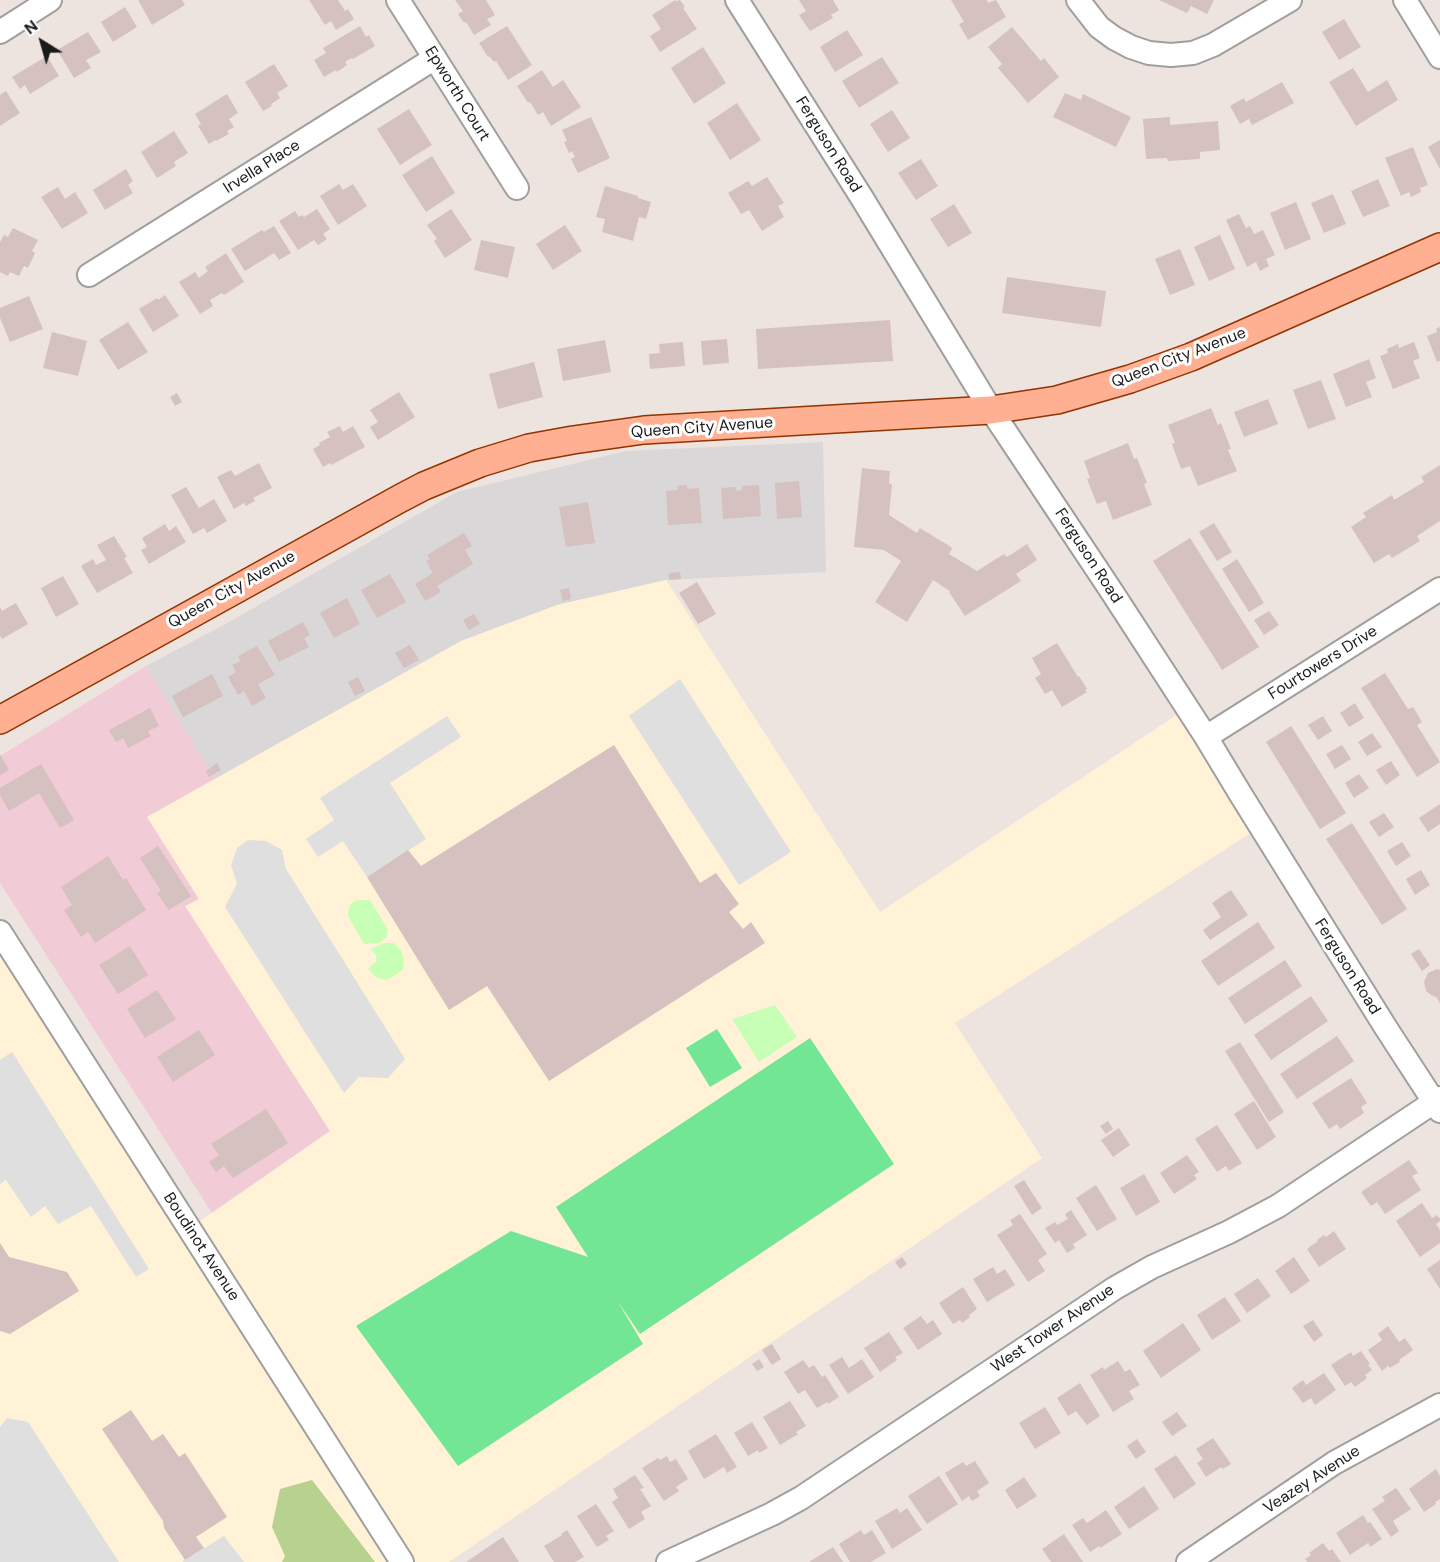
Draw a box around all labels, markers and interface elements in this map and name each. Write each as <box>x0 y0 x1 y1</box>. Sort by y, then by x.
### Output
north arrow <box>12 12 72 72</box>
text: N <box>20 15 42 39</box>
street label: Epworth Court <box>420 43 494 145</box>
street label: Ferguson Road <box>791 94 865 196</box>
street label: Irvella Place <box>220 136 304 198</box>
street label: Queen City Avenue <box>1109 324 1249 392</box>
street label: Queen City Avenue <box>630 413 774 443</box>
street label: Ferguson Road <box>1050 505 1126 607</box>
street label: Queen City Avenue <box>165 547 299 633</box>
street label: Fourtowers Drive <box>1265 622 1381 704</box>
street label: Ferguson Road <box>1310 916 1384 1018</box>
street label: Boudinot Avenue <box>159 1189 243 1305</box>
street label: West Tower Avenue <box>988 1281 1118 1377</box>
street label: Veazey Avenue <box>1260 1442 1364 1518</box>

